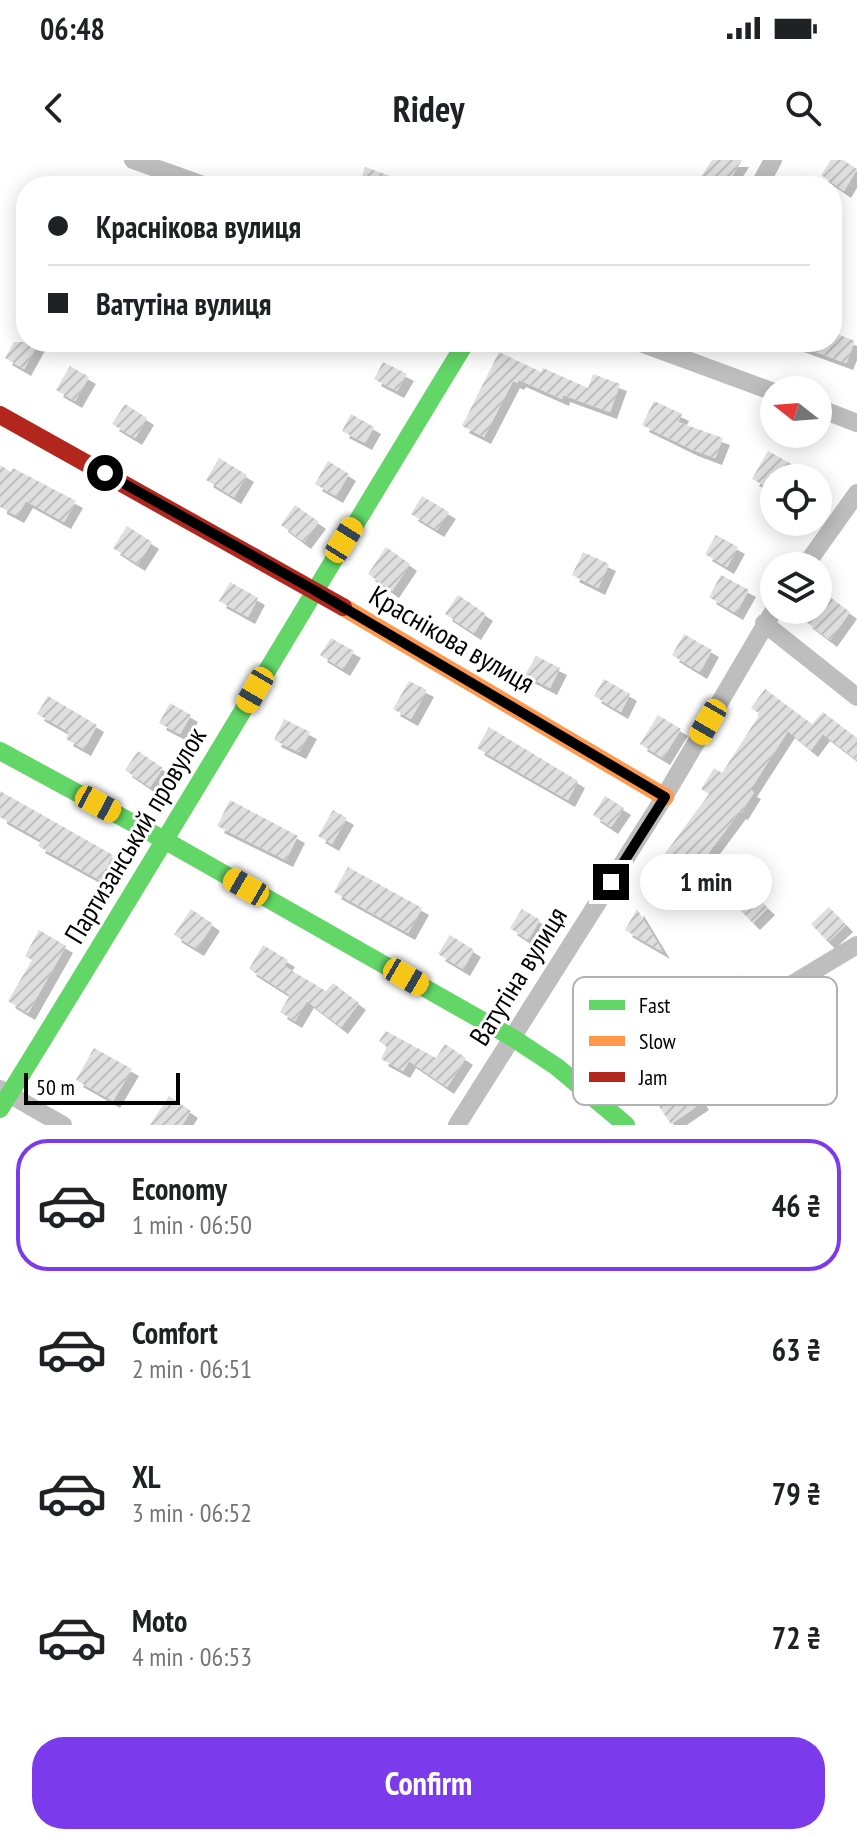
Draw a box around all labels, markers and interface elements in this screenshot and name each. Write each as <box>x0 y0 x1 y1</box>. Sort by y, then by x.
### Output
text: 06:48 <box>40 9 105 48</box>
text: Ridey <box>393 85 464 132</box>
icon: back <box>32 86 76 130</box>
icon: search <box>781 86 825 130</box>
text: Краснікова вулиця <box>96 207 301 246</box>
text: Ватутіна вулиця <box>96 284 271 323</box>
north arrow <box>760 376 832 448</box>
map controls <box>760 376 832 624</box>
route start <box>87 455 123 491</box>
button: locate <box>760 464 832 536</box>
car <box>321 513 367 567</box>
button: layers <box>760 552 832 624</box>
street label: Краснікова вулиця <box>363 576 542 701</box>
car <box>233 663 277 717</box>
car <box>686 695 730 749</box>
street label: Партизанський провулок <box>55 720 214 950</box>
car <box>71 782 125 826</box>
callout: 1 min <box>639 854 771 910</box>
route end <box>593 864 629 900</box>
car <box>219 865 273 909</box>
text: 1 min <box>680 865 732 898</box>
street label: Ватутіна вулиця <box>460 899 575 1052</box>
car <box>379 955 433 999</box>
legend <box>573 977 837 1105</box>
text: Fast <box>639 991 670 1019</box>
text: Slow <box>639 1027 676 1055</box>
text: Jam <box>638 1063 667 1091</box>
scale bar <box>24 1069 180 1105</box>
text: 50 m <box>36 1073 75 1101</box>
icon: car <box>36 1169 108 1241</box>
text: Economy <box>132 1169 227 1208</box>
text: 46 ₴ <box>772 1186 821 1225</box>
text: 1 min · 06:50 <box>132 1208 252 1241</box>
icon: car <box>36 1313 108 1385</box>
text: Comfort <box>132 1313 218 1352</box>
text: 63 ₴ <box>772 1330 821 1369</box>
text: 2 min · 06:51 <box>132 1352 252 1385</box>
icon: car <box>36 1457 108 1529</box>
text: XL <box>132 1457 161 1496</box>
text: 79 ₴ <box>772 1474 821 1513</box>
text: 3 min · 06:52 <box>132 1496 252 1529</box>
icon: car <box>36 1601 108 1673</box>
text: Moto <box>132 1601 187 1640</box>
text: 72 ₴ <box>772 1618 821 1657</box>
text: 4 min · 06:53 <box>132 1640 252 1673</box>
button: Confirm <box>32 1737 825 1829</box>

